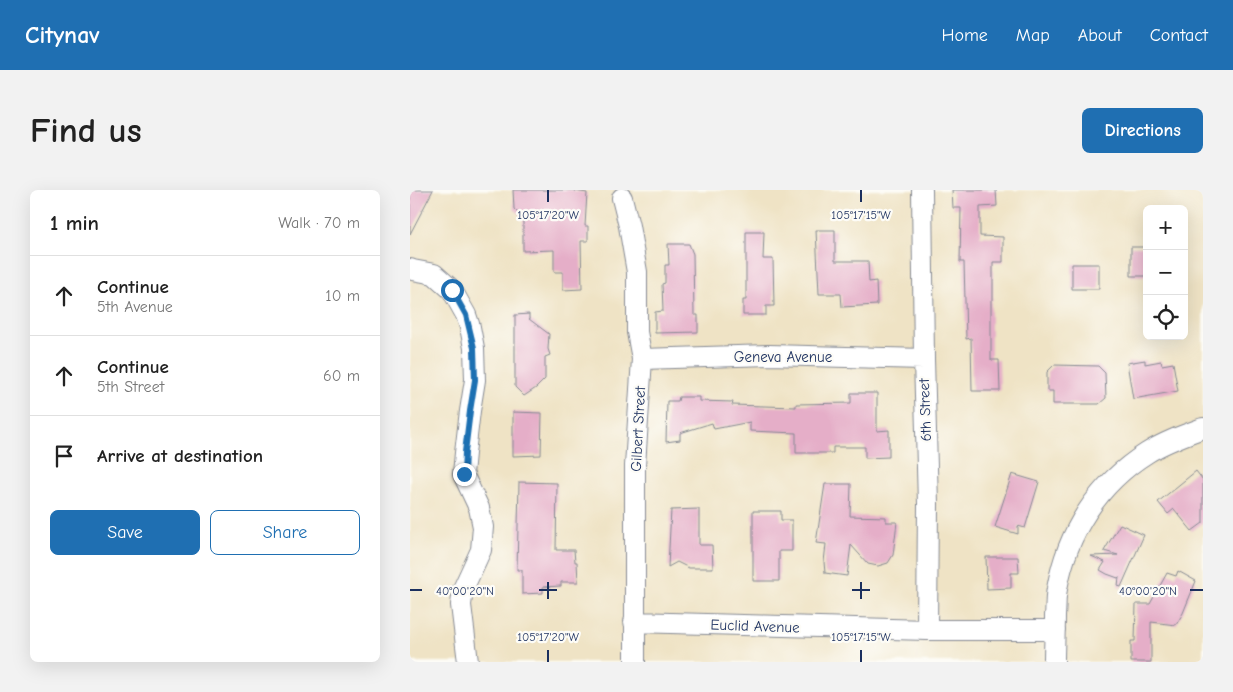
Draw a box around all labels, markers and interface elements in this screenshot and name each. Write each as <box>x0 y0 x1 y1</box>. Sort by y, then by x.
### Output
text: Citynav <box>25 21 100 49</box>
text: Home <box>941 25 988 46</box>
text: Map <box>1016 25 1050 46</box>
text: About <box>1078 25 1122 46</box>
text: Contact <box>1150 25 1208 46</box>
button: Directions <box>1082 108 1203 153</box>
text: Find us <box>30 110 142 151</box>
map controls <box>1143 205 1188 340</box>
button: + <box>1143 205 1188 250</box>
text: 105°17'20"W <box>517 208 579 222</box>
text: 105°17'15"W <box>831 208 891 222</box>
text: 1 min <box>50 211 99 235</box>
text: Walk · 70 m <box>278 214 360 232</box>
button: − <box>1143 250 1188 295</box>
text: Continue <box>97 276 169 298</box>
route start <box>441 279 464 302</box>
icon: ahead <box>50 282 78 310</box>
text: 10 m <box>325 287 360 305</box>
button: locate <box>1143 295 1188 340</box>
text: 5th Avenue <box>97 298 173 316</box>
street label: Geneva Avenue <box>734 348 833 366</box>
text: Continue <box>97 356 169 378</box>
icon: ahead <box>50 362 78 390</box>
text: 60 m <box>323 367 360 385</box>
street label: 6th Street <box>915 377 935 442</box>
text: 5th Street <box>97 378 164 396</box>
street label: Gilbert Street <box>627 385 649 472</box>
icon: arrive <box>50 442 78 470</box>
text: Arrive at destination <box>97 445 263 467</box>
route end <box>453 463 476 486</box>
button: Save <box>50 510 200 555</box>
button: Share <box>210 510 360 555</box>
text: 40°00'20"N <box>436 584 494 598</box>
text: 40°00'20"N <box>1119 584 1177 598</box>
street label: Euclid Avenue <box>710 615 800 637</box>
text: 105°17'20"W <box>517 630 579 644</box>
text: 105°17'15"W <box>831 630 891 644</box>

